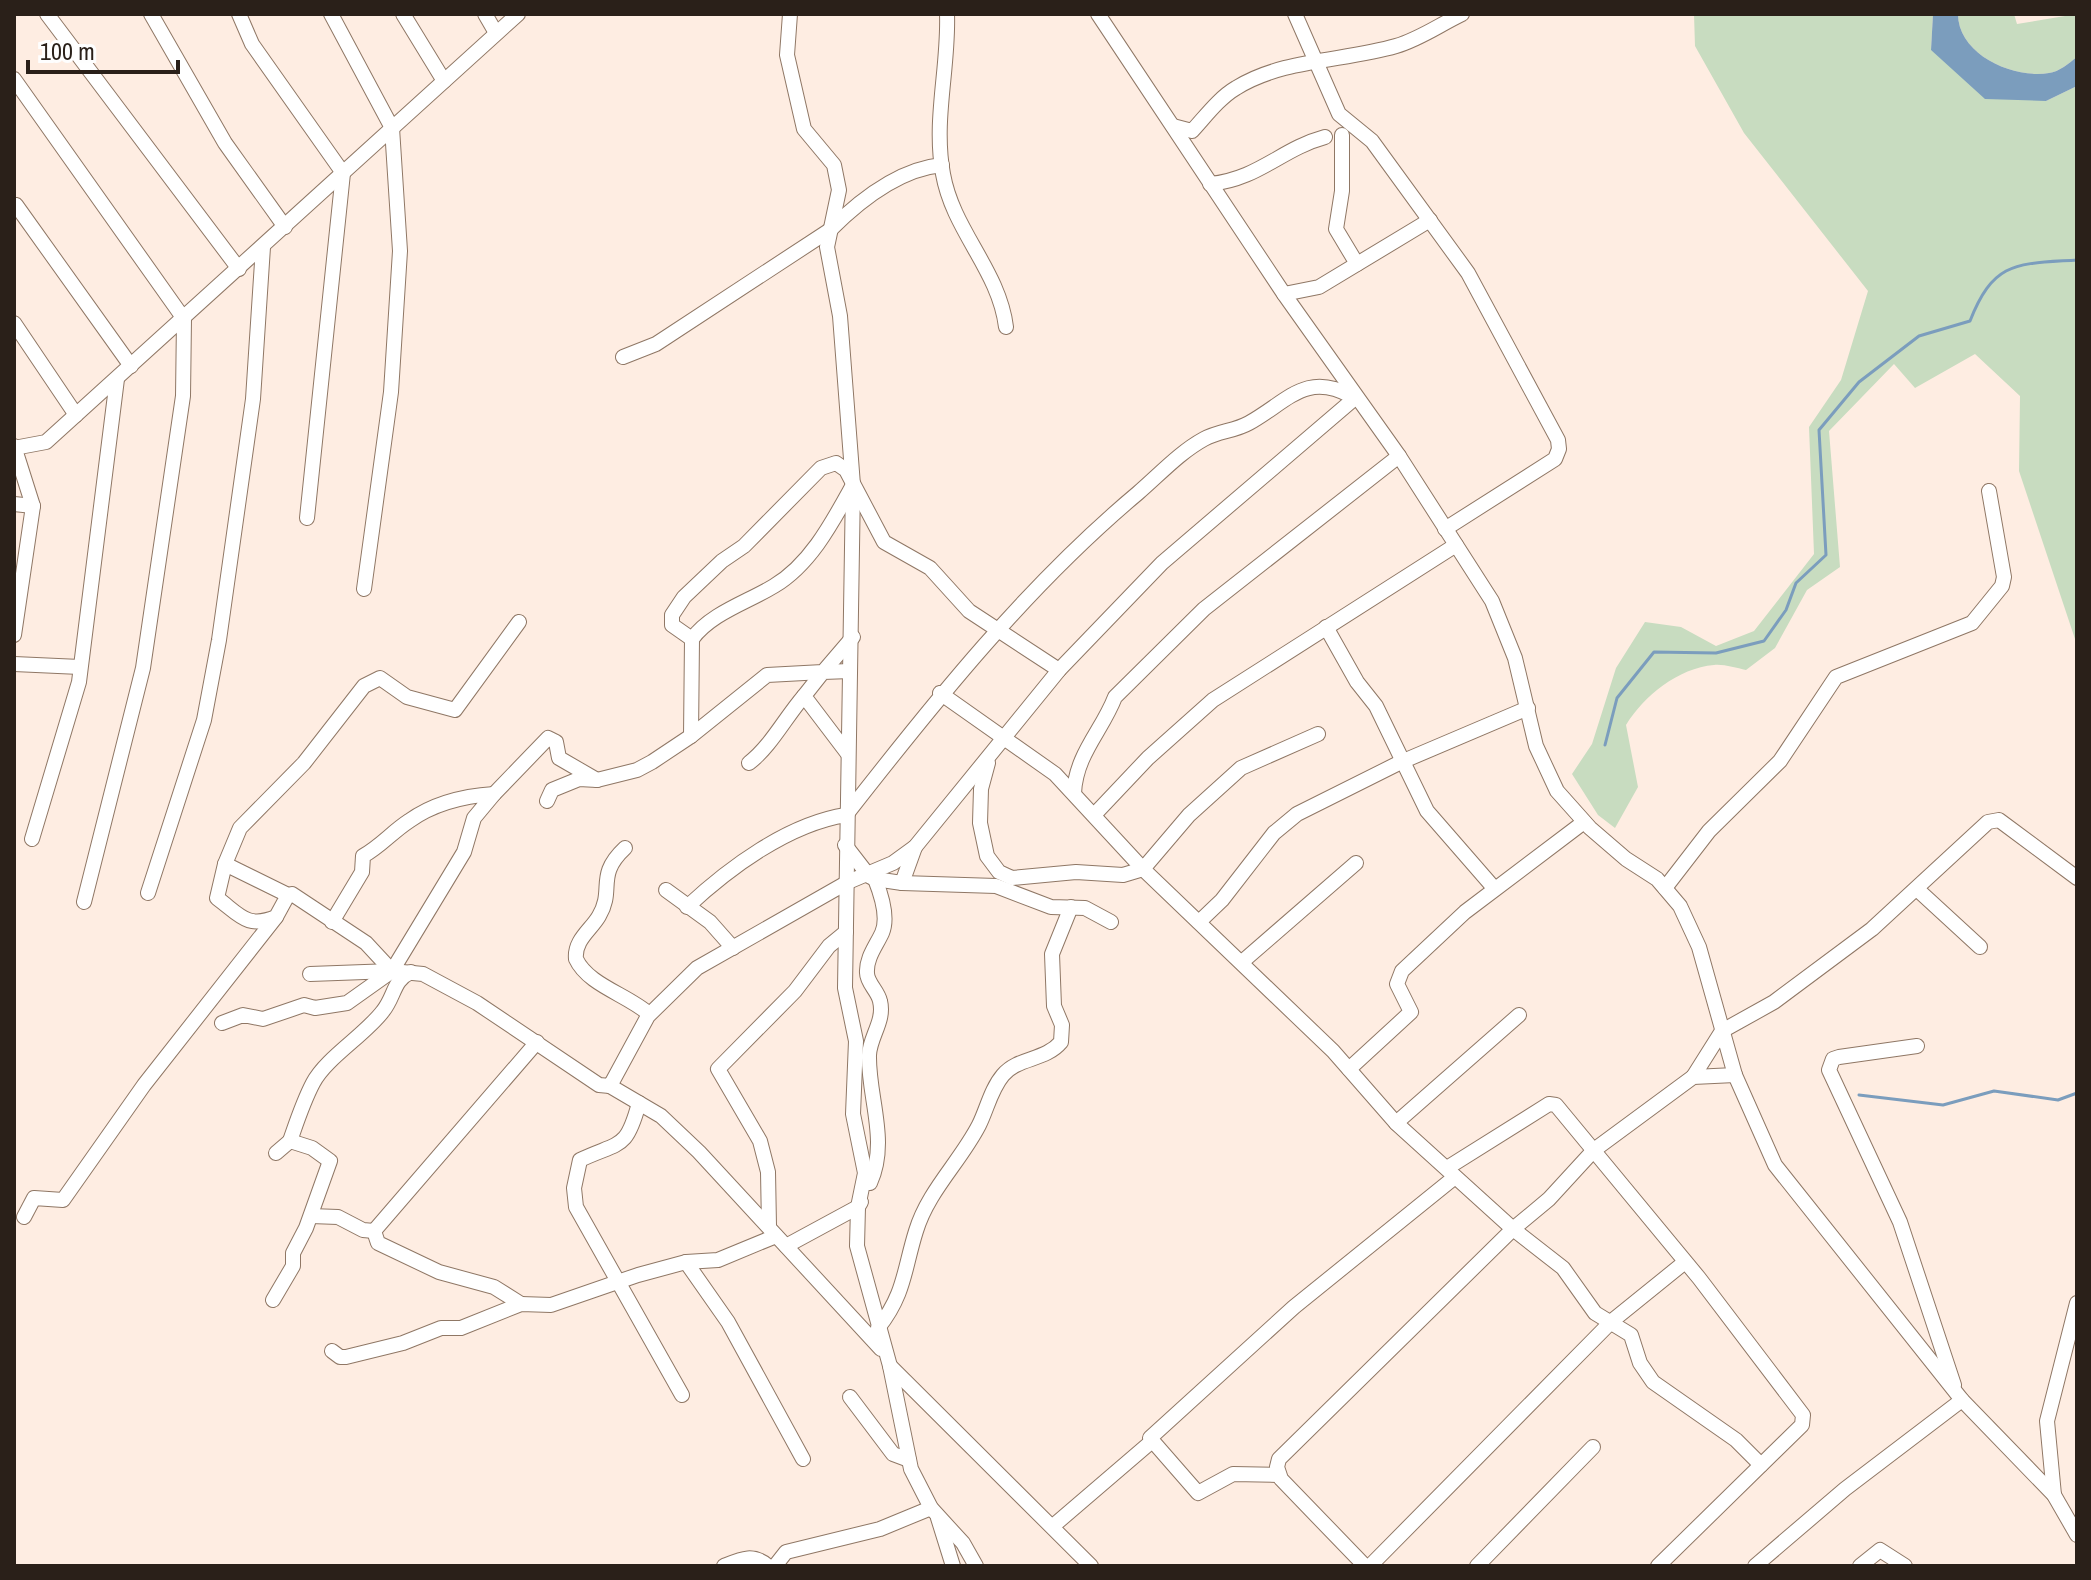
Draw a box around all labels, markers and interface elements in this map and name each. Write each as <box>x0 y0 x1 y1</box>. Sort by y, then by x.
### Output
scale bar <box>28 24 178 74</box>
text: 100 m <box>40 35 95 67</box>

